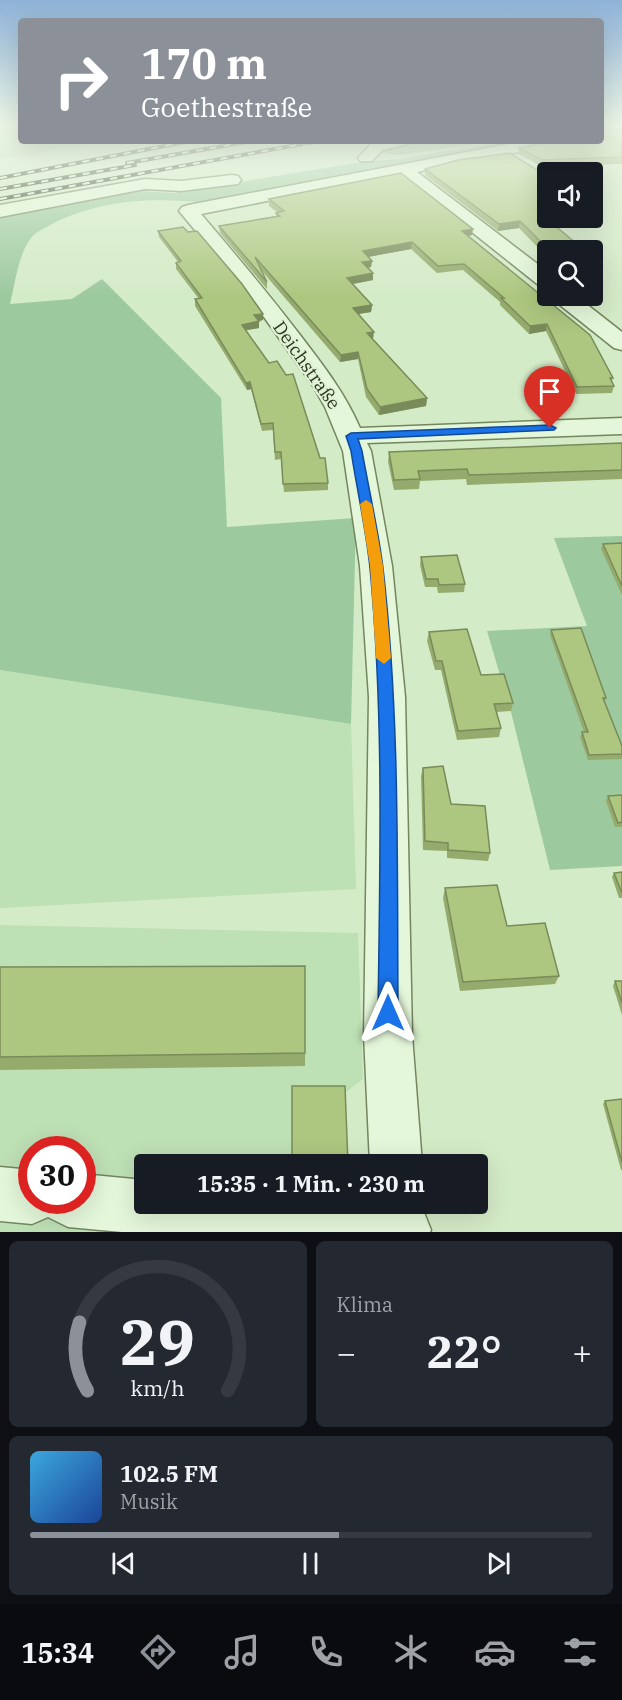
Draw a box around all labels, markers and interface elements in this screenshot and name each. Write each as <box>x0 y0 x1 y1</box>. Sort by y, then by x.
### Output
text: 170 m <box>141 36 267 91</box>
icon: right <box>42 42 120 120</box>
text: Goethestraße <box>141 89 312 124</box>
map controls <box>537 162 603 306</box>
button: sound <box>537 162 603 228</box>
button: search <box>537 240 603 306</box>
street label: Deichstraße <box>268 316 346 414</box>
pin <box>524 366 575 428</box>
icon: arrive <box>533 375 566 408</box>
position arrow <box>356 981 420 1045</box>
speed limit sign: 30 <box>18 1136 96 1214</box>
text: 15:35 · 1 Min. · 230 m <box>197 1169 425 1198</box>
text: Klima <box>337 1291 393 1318</box>
text: 29 <box>120 1301 195 1382</box>
text: 22° <box>427 1322 502 1380</box>
text: − <box>337 1331 356 1374</box>
text: + <box>572 1331 592 1374</box>
text: km/h <box>131 1374 185 1402</box>
text: 102.5 FM <box>120 1459 218 1488</box>
text: Musik <box>120 1488 178 1515</box>
icon: previous <box>107 1547 140 1580</box>
icon: pause <box>294 1547 327 1580</box>
icon: next <box>482 1547 515 1580</box>
icon: directions <box>137 1631 179 1673</box>
icon: music <box>221 1631 263 1673</box>
icon: phone <box>305 1631 347 1673</box>
icon: climate <box>390 1631 432 1673</box>
icon: car <box>474 1631 516 1673</box>
icon: filters <box>559 1631 601 1673</box>
text: 15:34 <box>21 1635 94 1670</box>

